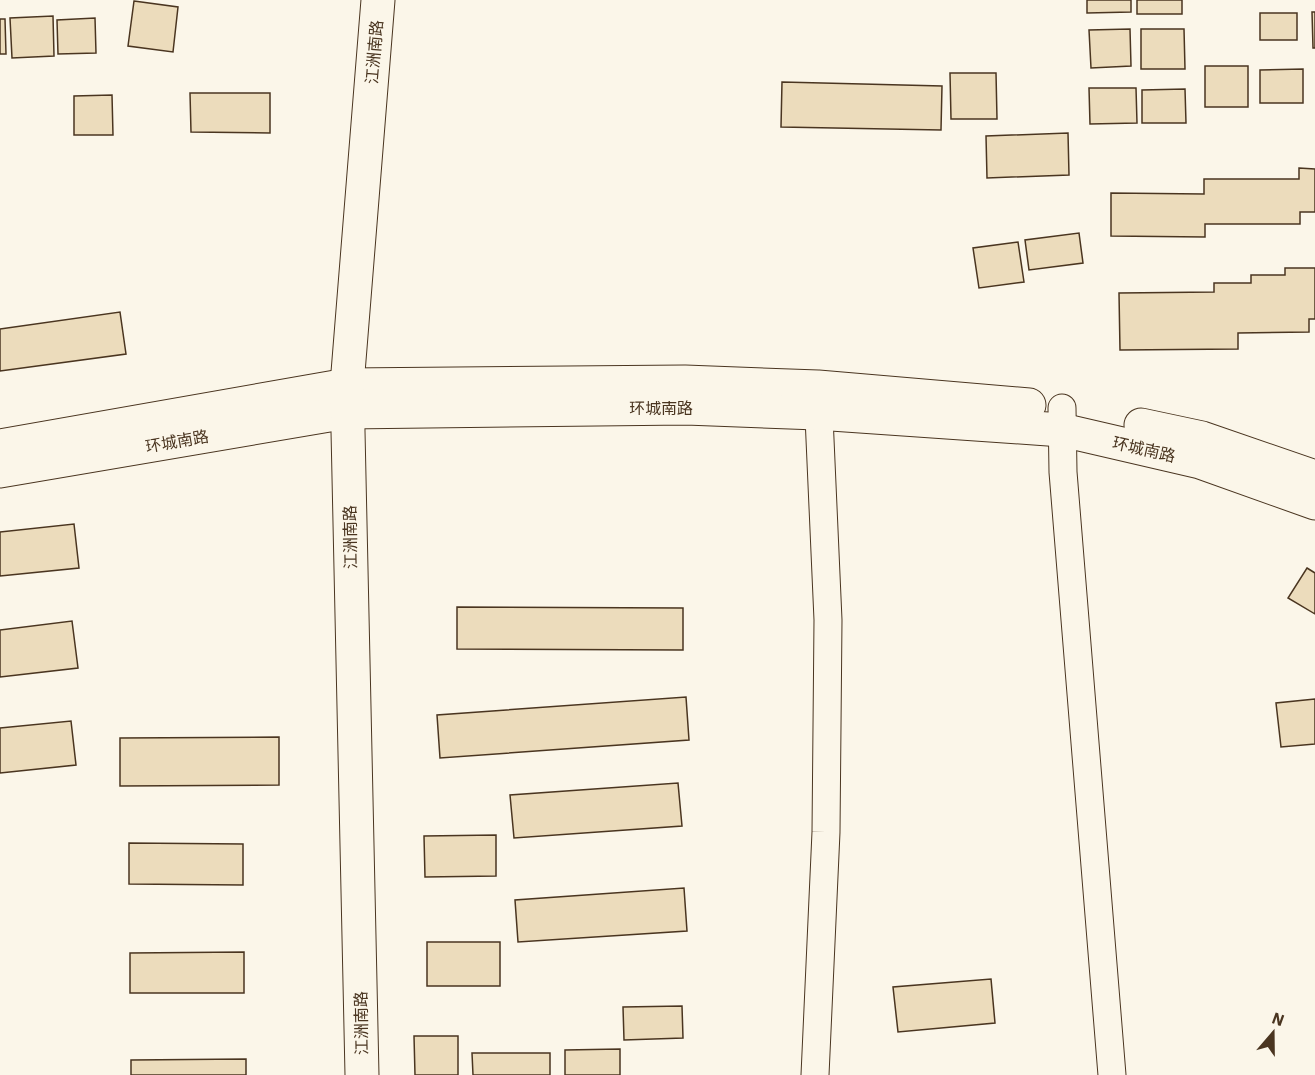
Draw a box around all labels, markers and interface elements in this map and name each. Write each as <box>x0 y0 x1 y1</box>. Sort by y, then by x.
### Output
street label: 江洲南路 <box>361 19 387 85</box>
street label: 环城南路 <box>629 398 693 418</box>
street label: 环城南路 <box>144 426 210 456</box>
street label: 环城南路 <box>1111 432 1177 466</box>
street label: 江洲南路 <box>339 505 361 569</box>
street label: 江洲南路 <box>350 991 372 1055</box>
north arrow <box>1243 1003 1303 1063</box>
text: N <box>1269 1008 1287 1030</box>

